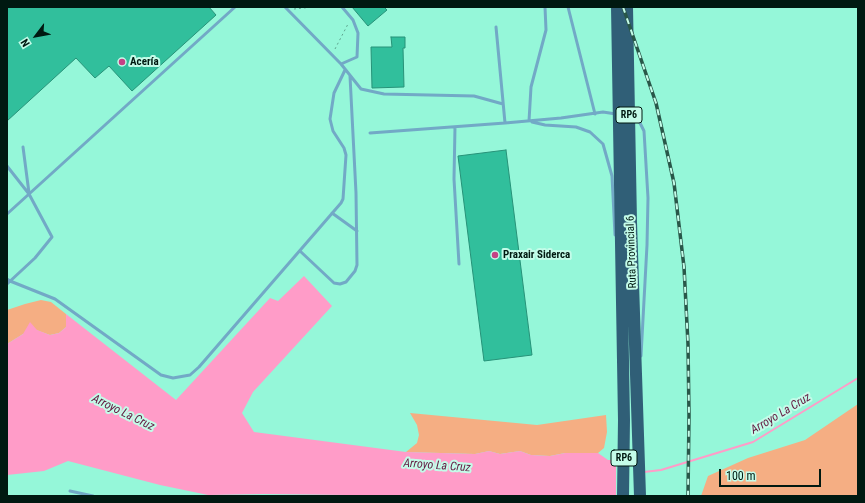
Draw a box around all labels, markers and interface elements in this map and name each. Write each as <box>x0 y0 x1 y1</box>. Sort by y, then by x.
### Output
north arrow <box>16 16 56 56</box>
text: N <box>18 36 33 49</box>
place label: Acería <box>130 55 159 69</box>
marker: Acería <box>117 57 127 67</box>
road number: RP6 <box>616 107 642 123</box>
street label: Ruta Provincial 6 <box>624 215 640 289</box>
place label: Praxair Siderca <box>503 248 570 262</box>
marker: Praxair Siderca <box>490 250 500 260</box>
water label: Arroyo La Cruz <box>748 390 814 438</box>
water label: Arroyo La Cruz <box>90 392 156 434</box>
road number: RP6 <box>611 450 637 466</box>
water label: Arroyo La Cruz <box>403 456 471 476</box>
scale bar <box>721 461 823 487</box>
text: 100 m <box>726 469 756 483</box>

